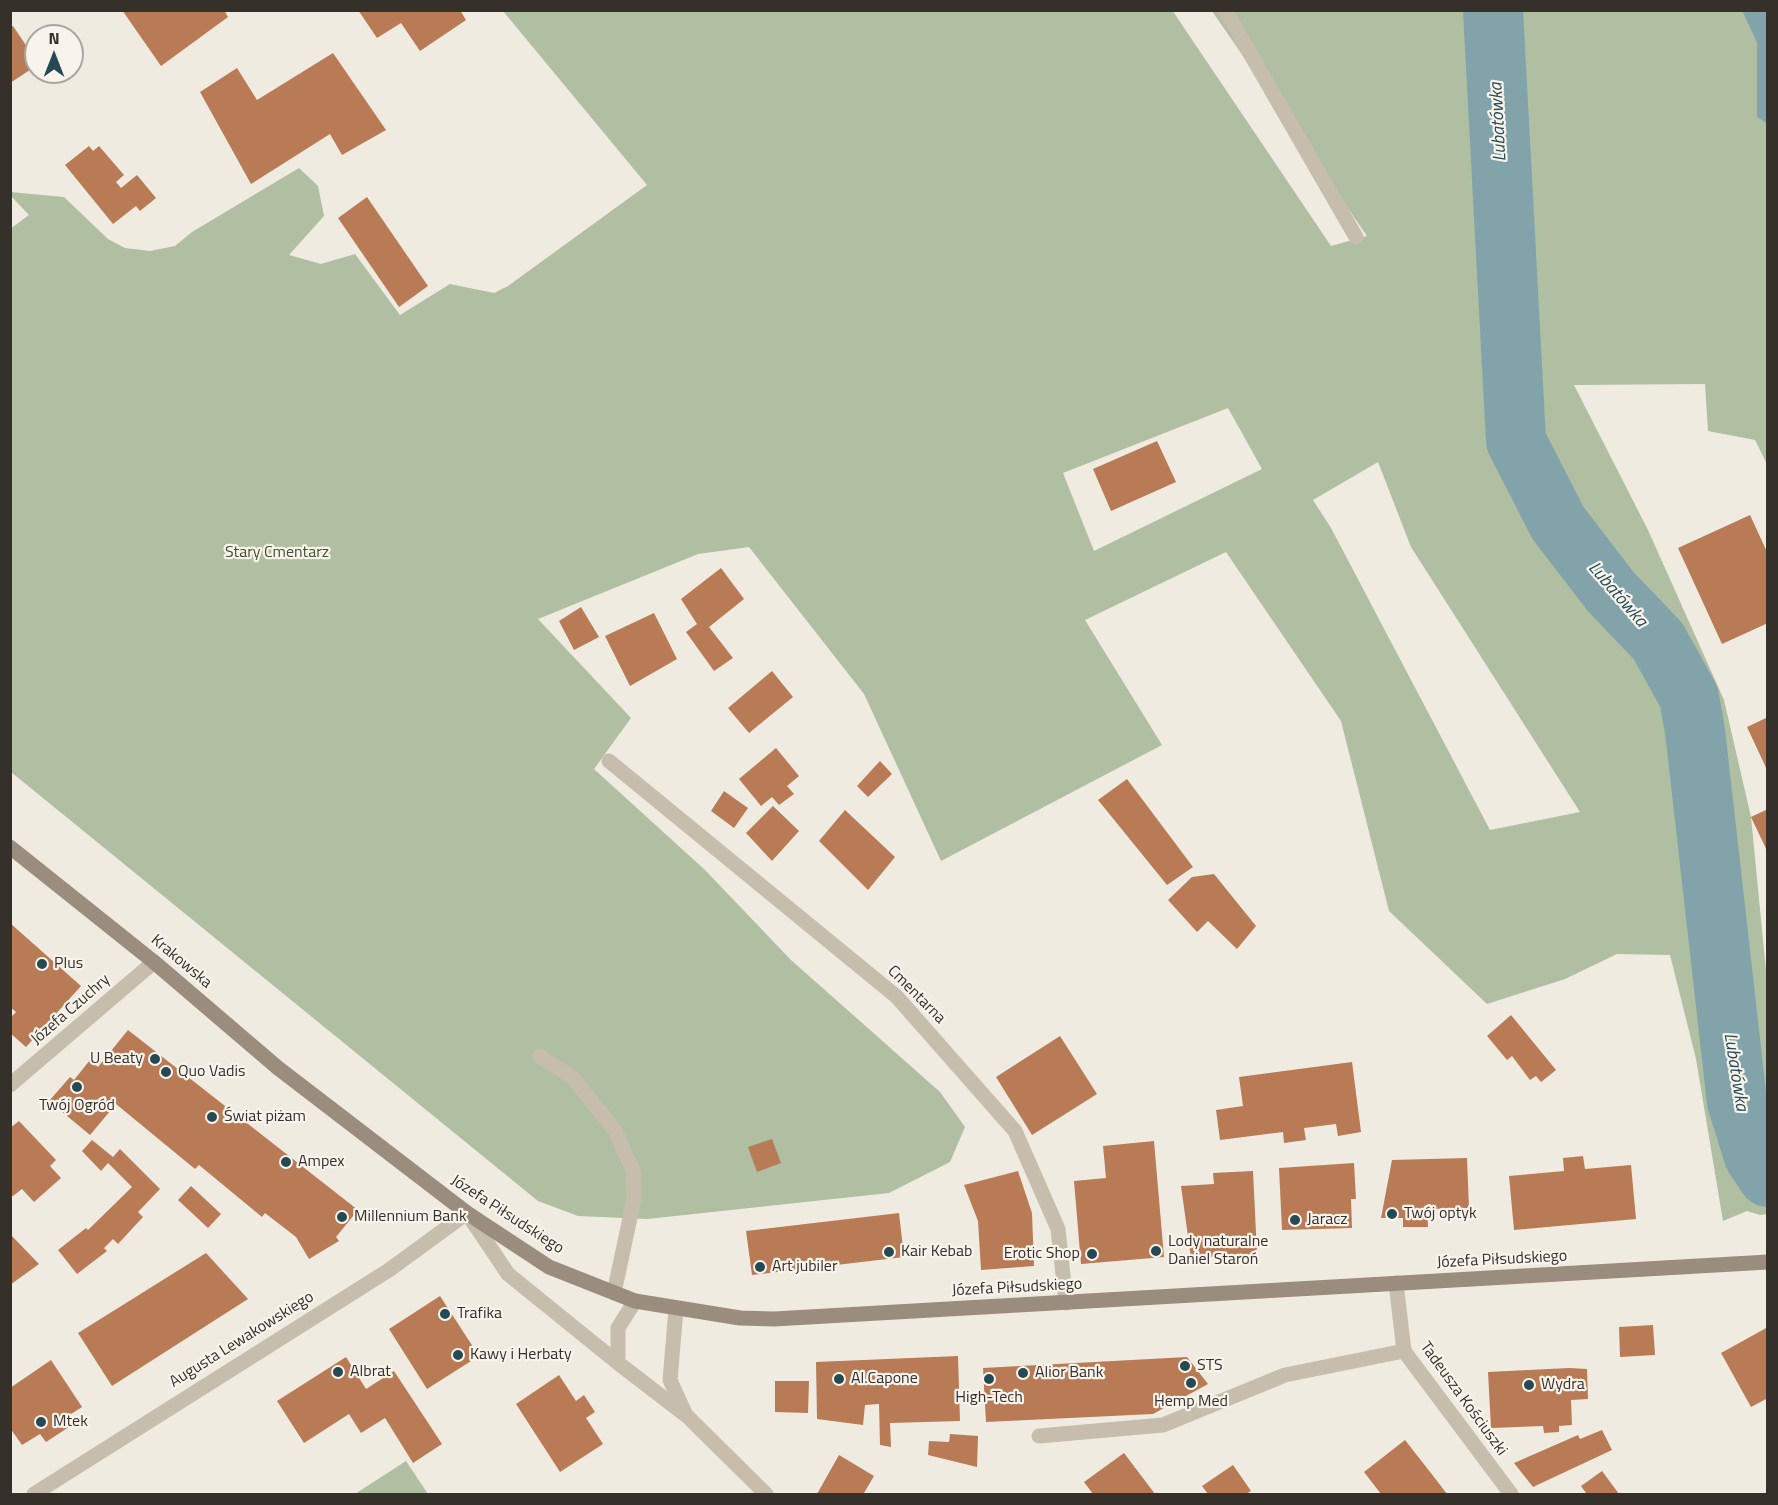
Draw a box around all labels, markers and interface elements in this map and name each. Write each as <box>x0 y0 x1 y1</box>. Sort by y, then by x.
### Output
north arrow <box>24 24 84 84</box>
text: N <box>48 26 60 50</box>
water label: Lubatówka <box>1486 82 1512 162</box>
park label: Stary Cmentarz <box>225 543 329 563</box>
water label: Lubatówka <box>1583 558 1651 632</box>
street label: Krakowska <box>147 931 215 993</box>
place label: Plus <box>54 954 83 974</box>
marker: Plus <box>35 957 49 971</box>
street label: Cmentarna <box>883 962 949 1028</box>
street label: Józefa Czuchry <box>28 970 114 1050</box>
water label: Lubatówka <box>1718 1031 1752 1113</box>
place label: U Beaty <box>90 1049 143 1069</box>
marker: U Beaty <box>148 1052 162 1066</box>
place label: Quo Vadis <box>178 1062 245 1082</box>
marker: Quo Vadis <box>159 1065 173 1079</box>
marker: Twój Ogród <box>70 1080 84 1094</box>
place label: Twój Ogród <box>39 1096 115 1116</box>
place label: Świat piżam <box>224 1107 306 1127</box>
marker: Świat piżam <box>205 1110 219 1124</box>
place label: Ampex <box>298 1152 345 1172</box>
marker: Ampex <box>279 1155 293 1169</box>
street label: Józefa Piłsudskiego <box>447 1171 567 1259</box>
place label: Twój optyk <box>1404 1204 1477 1224</box>
place label: Millennium Bank <box>354 1207 467 1227</box>
marker: Twój optyk <box>1385 1207 1399 1221</box>
marker: Millennium Bank <box>335 1210 349 1224</box>
place label: Jaracz <box>1307 1210 1347 1230</box>
marker: Jaracz <box>1288 1213 1302 1227</box>
place label: Lody naturalne Daniel Staroń <box>1168 1232 1268 1270</box>
place label: Kair Kebab <box>901 1242 972 1262</box>
place label: Erotic Shop <box>1004 1244 1080 1264</box>
marker: Lody naturalne Daniel Staroń <box>1149 1244 1163 1258</box>
marker: Kair Kebab <box>882 1245 896 1259</box>
marker: Erotic Shop <box>1085 1247 1099 1261</box>
street label: Józefa Piłsudskiego <box>1436 1247 1568 1273</box>
place label: Art jubiler <box>772 1257 837 1277</box>
marker: Art jubiler <box>753 1260 767 1274</box>
street label: Józefa Piłsudskiego <box>951 1275 1083 1301</box>
street label: Augusta Lewakowskiego <box>166 1288 318 1392</box>
place label: Trafika <box>457 1304 502 1324</box>
marker: Trafika <box>438 1307 452 1321</box>
street label: Tadeusza Kościuszki <box>1415 1338 1511 1460</box>
place label: Kawy i Herbaty <box>470 1345 572 1365</box>
marker: Kawy i Herbaty <box>451 1348 465 1362</box>
place label: STS <box>1197 1356 1223 1376</box>
marker: STS <box>1178 1359 1192 1373</box>
place label: Albrat <box>350 1362 391 1382</box>
place label: Alior Bank <box>1035 1363 1103 1383</box>
marker: Albrat <box>331 1365 345 1379</box>
marker: Alior Bank <box>1016 1366 1030 1380</box>
place label: Al.Capone <box>851 1369 918 1389</box>
marker: Al.Capone <box>832 1372 846 1386</box>
marker: High-Tech <box>982 1372 996 1386</box>
place label: Wydra <box>1541 1375 1585 1395</box>
marker: Hemp Med <box>1184 1376 1198 1390</box>
marker: Wydra <box>1522 1378 1536 1392</box>
place label: High-Tech <box>955 1388 1023 1408</box>
place label: Hemp Med <box>1154 1392 1228 1412</box>
place label: Mtek <box>53 1412 88 1432</box>
marker: Mtek <box>34 1415 48 1429</box>

